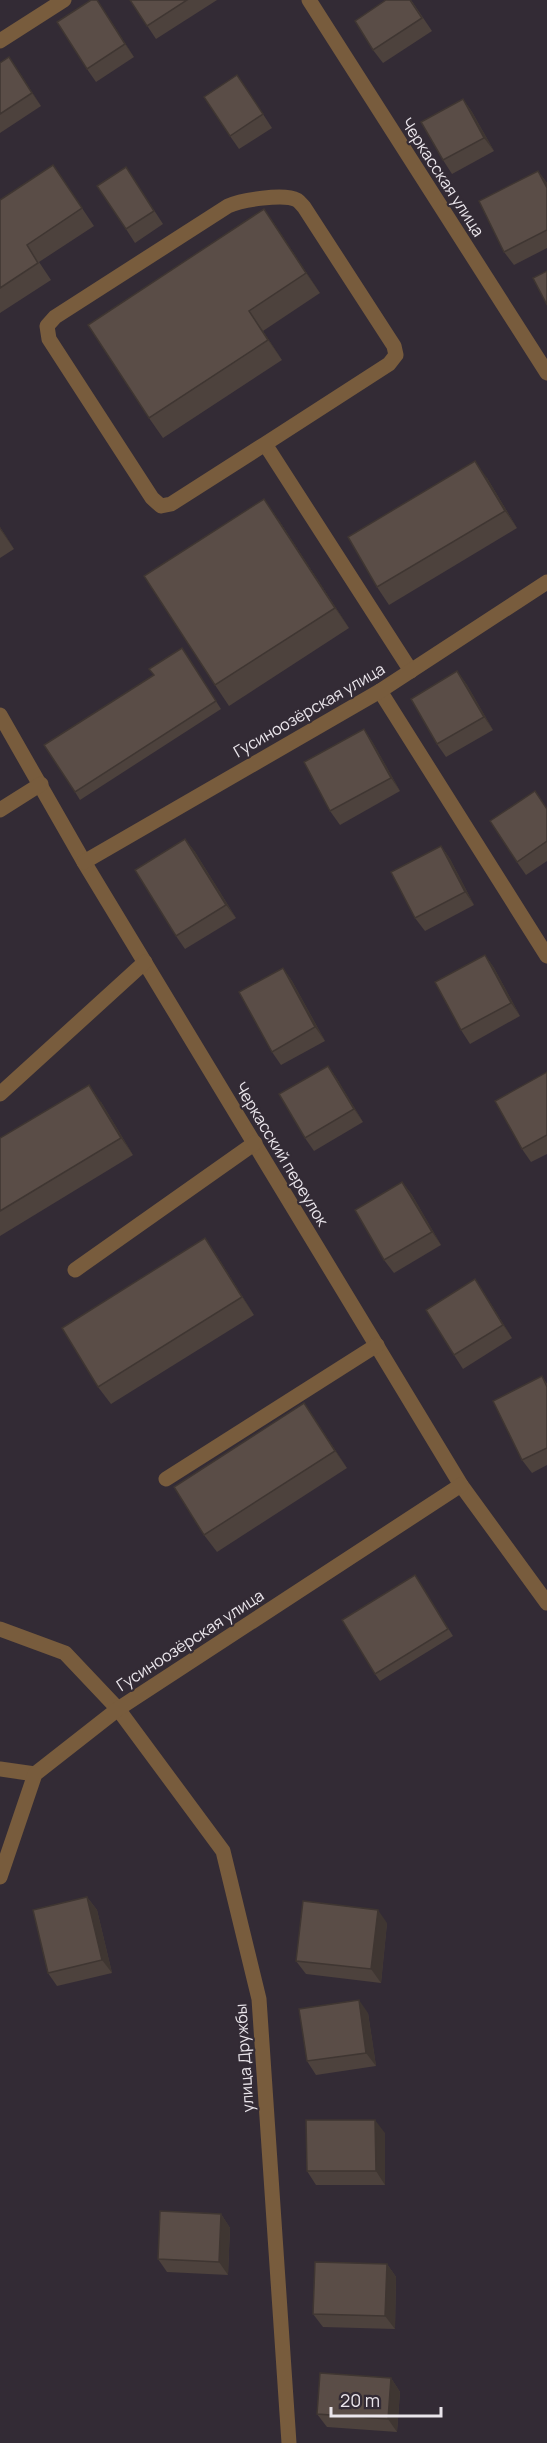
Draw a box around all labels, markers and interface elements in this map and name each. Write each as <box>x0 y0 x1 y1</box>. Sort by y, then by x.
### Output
street label: Черкасская улица <box>396 113 490 241</box>
street label: Гусиноозёрская улица <box>229 658 389 762</box>
street label: Черкасский переулок <box>230 1078 334 1231</box>
street label: Гусиноозёрская улица <box>112 1584 268 1696</box>
street label: улица Дружбы <box>229 2003 259 2113</box>
scale bar <box>331 2380 440 2418</box>
text: 20 m <box>340 2388 380 2412</box>

